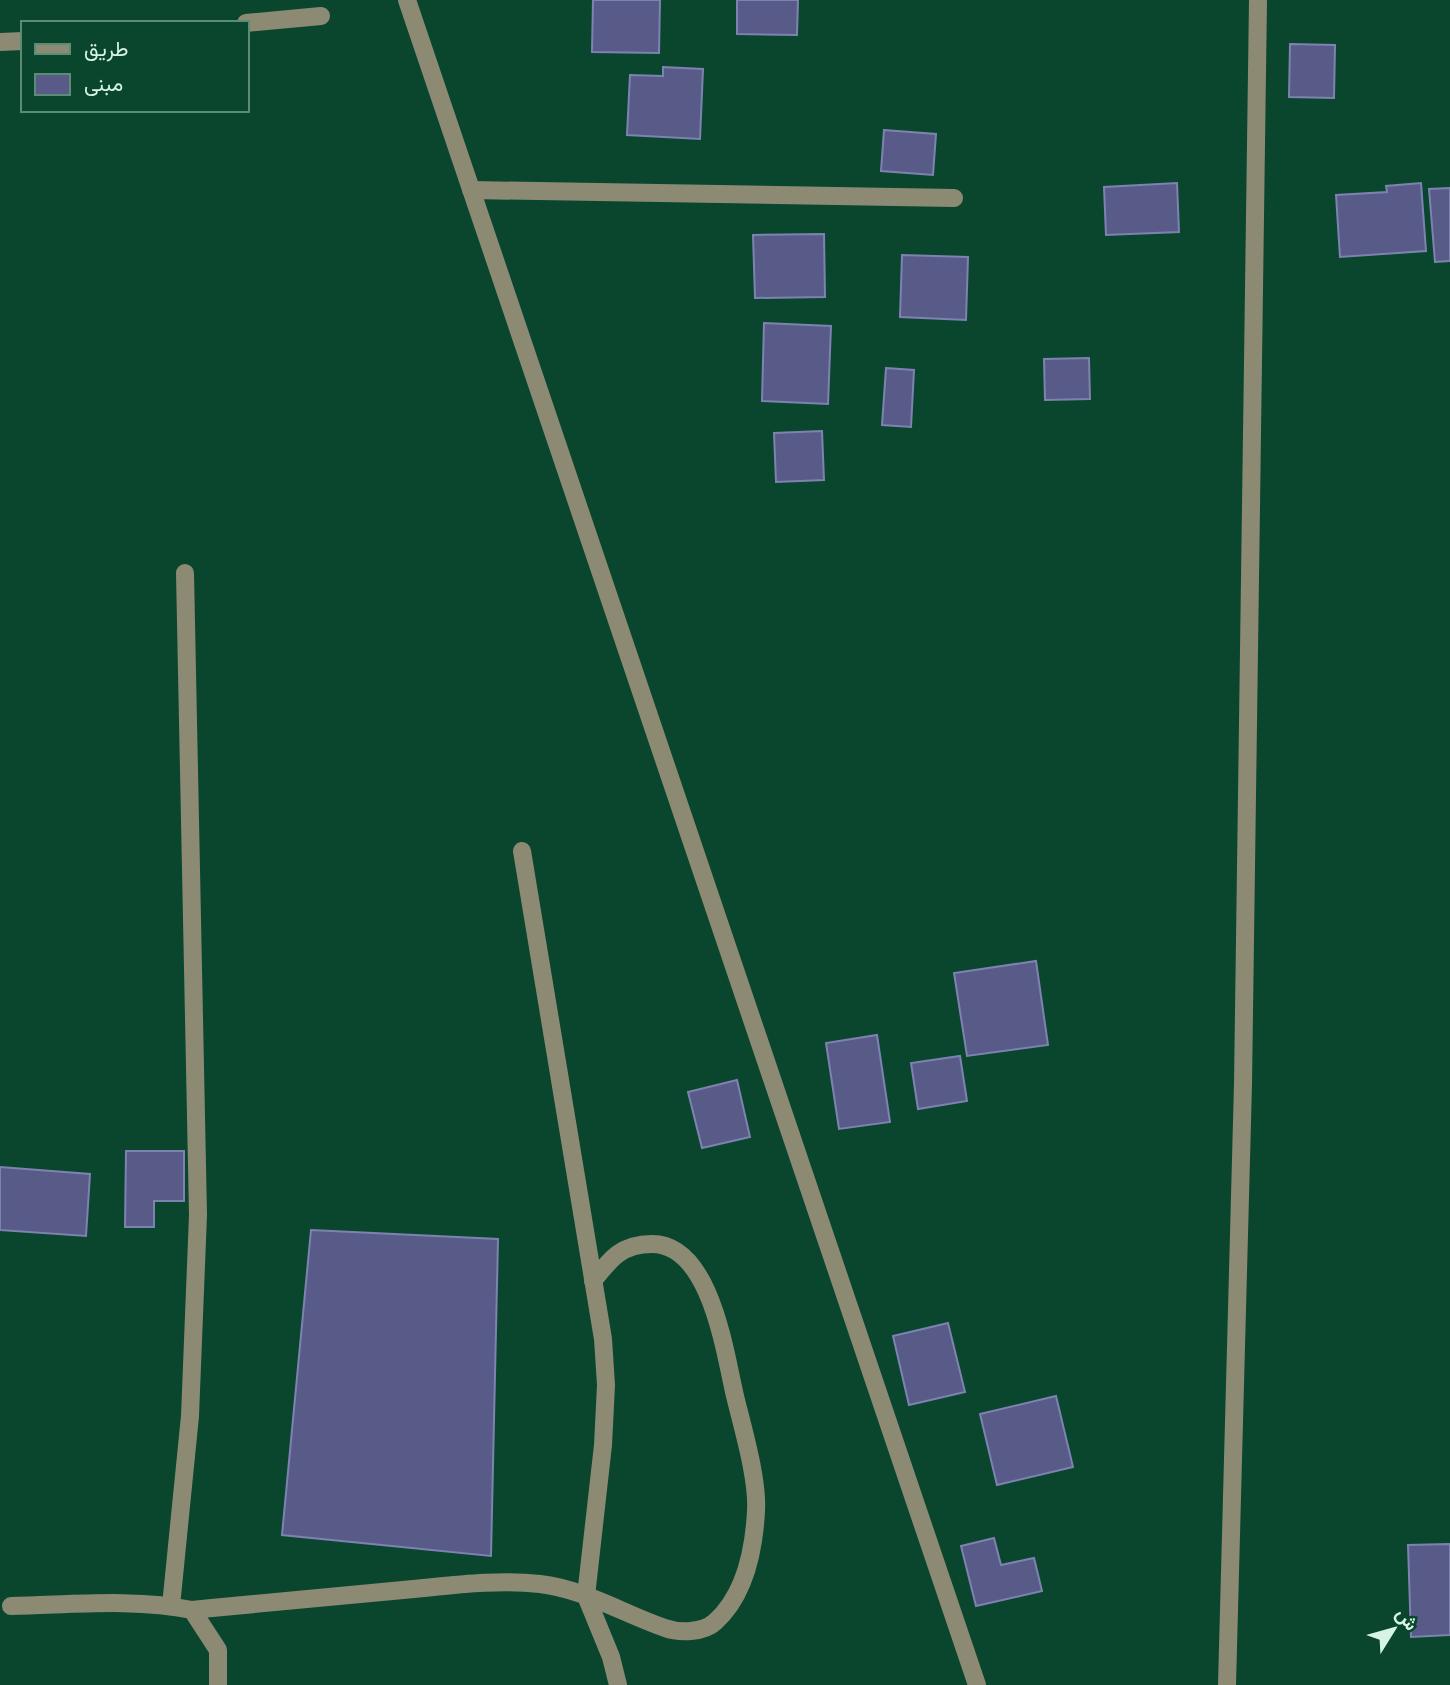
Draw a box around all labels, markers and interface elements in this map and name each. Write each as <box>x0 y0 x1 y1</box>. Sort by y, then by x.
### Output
legend <box>21 21 248 112</box>
text: طريق <box>84 35 129 62</box>
text: مبنى <box>84 70 123 97</box>
north arrow <box>1359 1594 1429 1664</box>
text: ش <box>1391 1602 1424 1635</box>

